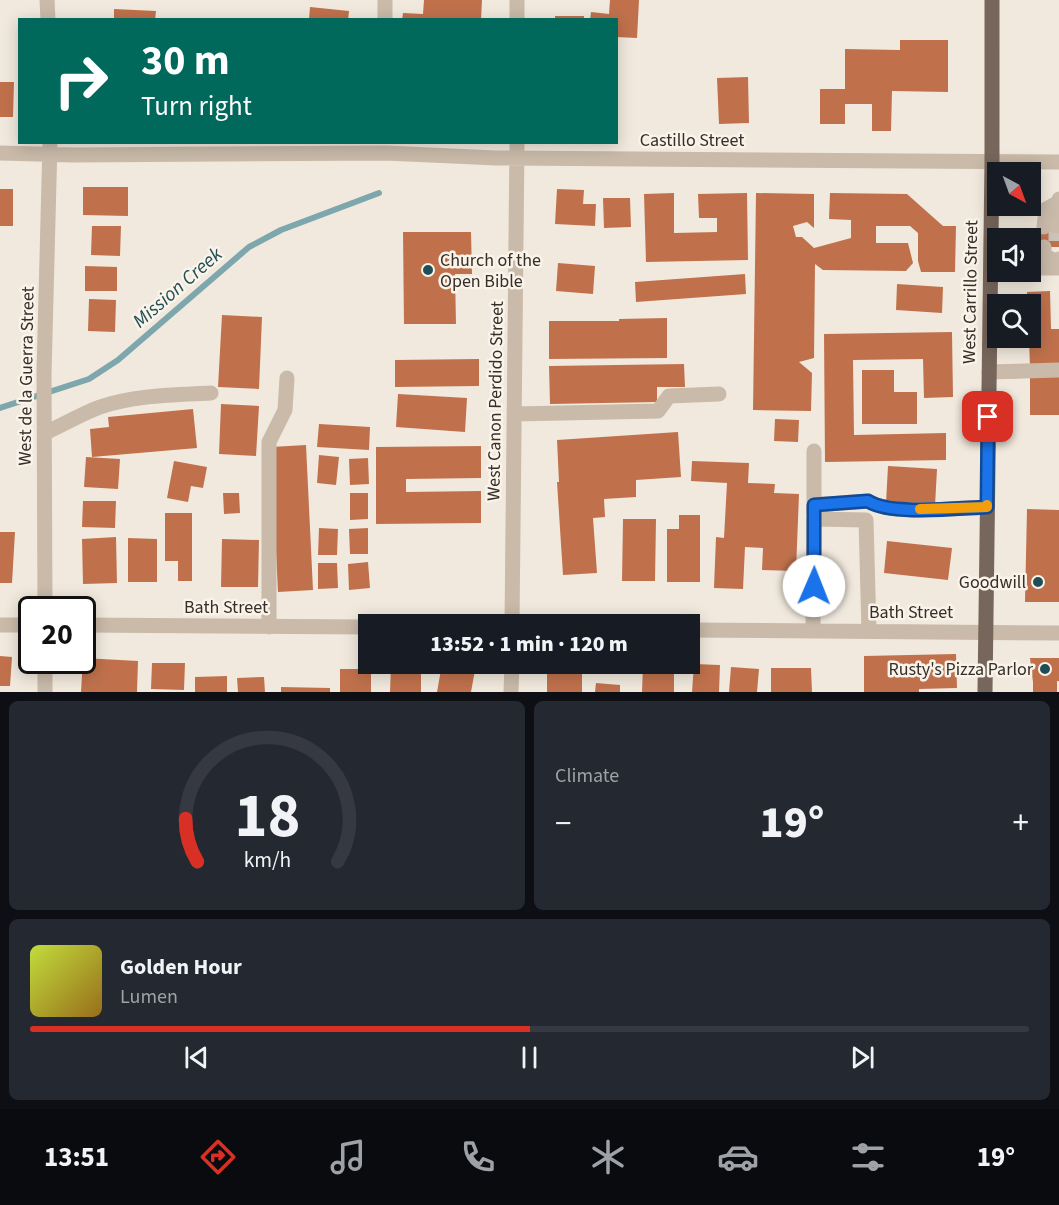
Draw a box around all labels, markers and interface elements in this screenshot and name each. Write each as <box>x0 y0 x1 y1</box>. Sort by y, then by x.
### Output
text: 30 m <box>141 31 230 91</box>
icon: right <box>42 42 120 120</box>
text: Turn right <box>141 87 252 126</box>
street label: Castillo Street <box>640 128 744 153</box>
north arrow <box>987 162 1041 216</box>
map controls <box>987 162 1041 348</box>
street label: West Carrillo Street <box>957 220 984 364</box>
button: sound <box>987 228 1041 282</box>
water label: Mission Creek <box>127 241 229 335</box>
place label: Church of the Open Bible <box>440 248 541 294</box>
marker: Church of the Open Bible <box>421 263 435 277</box>
street label: West de la Guerra Street <box>12 286 41 466</box>
button: search <box>987 294 1041 348</box>
street label: West Canon Perdido Street <box>481 301 510 501</box>
pin <box>962 391 1013 442</box>
icon: arrive <box>971 400 1004 433</box>
position arrow <box>782 554 846 618</box>
place label: Goodwill <box>959 570 1026 595</box>
marker: Goodwill <box>1031 575 1045 589</box>
street label: Bath Street <box>184 595 268 620</box>
speed limit sign: 20 <box>18 596 96 674</box>
street label: Bath Street <box>869 600 953 625</box>
text: 13:52 · 1 min · 120 m <box>430 628 628 660</box>
place label: Rusty's Pizza Parlor <box>889 657 1034 682</box>
marker: Rusty's Pizza Parlor <box>1038 662 1052 676</box>
text: Climate <box>555 762 619 790</box>
text: 18 <box>234 772 300 861</box>
text: 19° <box>760 791 824 855</box>
text: − <box>555 800 571 847</box>
text: + <box>1013 800 1029 847</box>
text: km/h <box>243 846 291 877</box>
text: Golden Hour <box>120 951 242 983</box>
text: Lumen <box>120 983 178 1011</box>
icon: previous <box>180 1041 213 1074</box>
icon: pause <box>513 1041 546 1074</box>
icon: next <box>846 1041 879 1074</box>
icon: directions <box>197 1136 239 1178</box>
icon: music <box>327 1136 369 1178</box>
icon: phone <box>457 1136 499 1178</box>
icon: climate <box>587 1136 629 1178</box>
icon: car <box>717 1136 759 1178</box>
icon: filters <box>847 1136 889 1178</box>
text: 13:51 <box>44 1138 109 1177</box>
text: 19° <box>977 1138 1015 1177</box>

